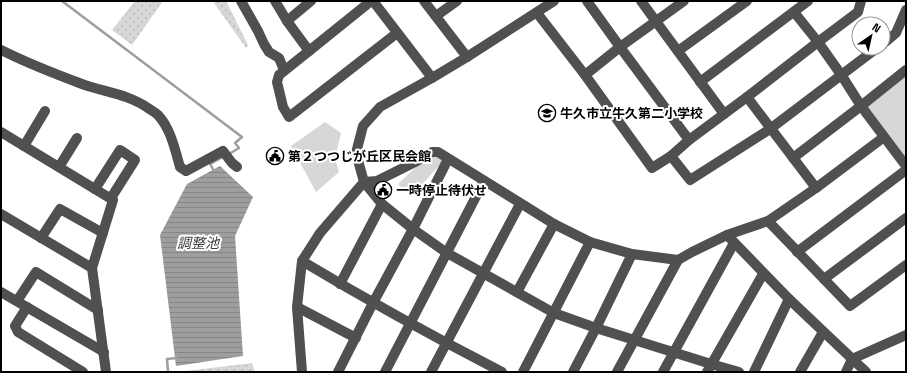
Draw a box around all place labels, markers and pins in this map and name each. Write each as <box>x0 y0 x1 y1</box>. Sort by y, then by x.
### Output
school or university icon: 牛久市立牛久第二小学校 <box>537 103 557 123</box>
place label: 牛久市立牛久第二小学校 <box>560 105 703 122</box>
public building icon: 第２つつじが丘区民会館 <box>265 146 285 166</box>
place label: 第２つつじが丘区民会館 <box>288 148 431 165</box>
public building icon: 一時停止待伏せ <box>373 180 393 200</box>
place label: 一時停止待伏せ <box>396 182 487 199</box>

